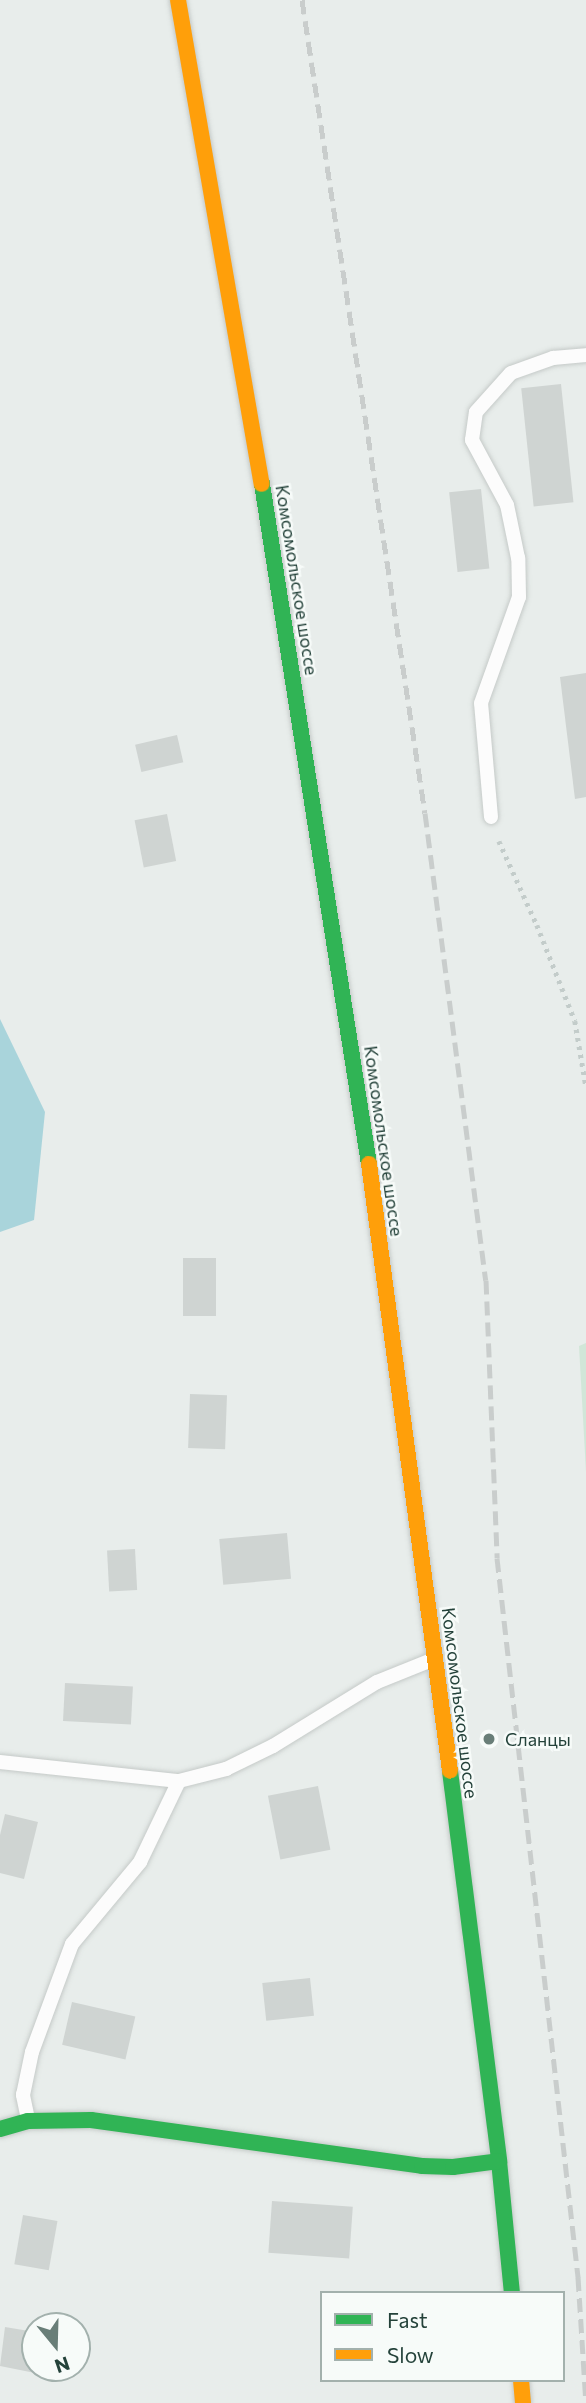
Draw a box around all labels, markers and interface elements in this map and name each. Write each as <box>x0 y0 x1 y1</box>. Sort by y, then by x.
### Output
street label: Комсомольское шоссе <box>271 483 323 677</box>
street label: Комсомольское шоссе <box>360 1044 408 1238</box>
street label: Комсомольское шоссе <box>438 1606 482 1800</box>
place label: Сланцы <box>505 1728 571 1750</box>
marker: Сланцы <box>479 1729 499 1749</box>
legend <box>320 2291 565 2382</box>
text: Fast <box>387 2307 428 2332</box>
north arrow <box>21 2312 91 2382</box>
text: Slow <box>387 2342 434 2367</box>
text: N <box>52 2352 73 2379</box>

